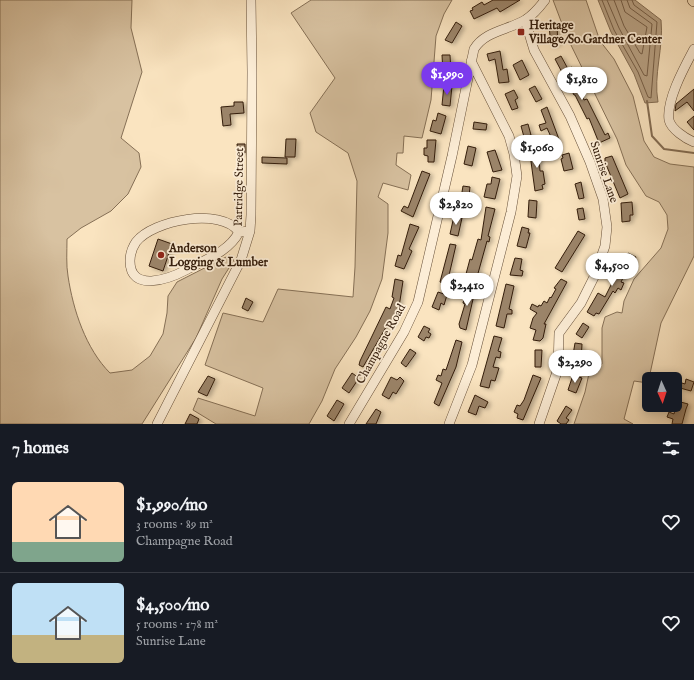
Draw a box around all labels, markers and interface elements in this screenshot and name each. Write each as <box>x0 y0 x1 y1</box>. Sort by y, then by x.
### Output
place label: Heritage Village/So.Gardner Center <box>528 18 662 48</box>
marker: Heritage Village/So.Gardner Center <box>516 27 526 37</box>
pin: $1,990 <box>414 62 480 96</box>
text: $1,990 <box>430 66 464 83</box>
pin: $1,810 <box>549 67 615 101</box>
text: $1,810 <box>566 71 598 88</box>
pin: $1,060 <box>504 135 570 169</box>
text: $1,060 <box>520 139 554 156</box>
street label: Sunrise Lane <box>586 139 622 205</box>
street label: Partridge Street <box>231 147 247 227</box>
pin: $2,820 <box>423 192 489 226</box>
text: $2,820 <box>439 196 473 213</box>
place label: Anderson Logging & Lumber <box>168 241 268 271</box>
marker: Anderson Logging & Lumber <box>156 250 166 260</box>
pin: $4,500 <box>579 253 645 287</box>
text: $4,500 <box>595 257 629 274</box>
pin: $2,410 <box>434 273 500 307</box>
text: $2,410 <box>450 277 484 294</box>
street label: Champagne Road <box>353 301 410 387</box>
pin: $2,290 <box>542 350 608 384</box>
text: $2,290 <box>558 354 592 371</box>
north arrow <box>642 372 682 412</box>
map controls <box>642 372 682 412</box>
icon: filters <box>660 437 682 459</box>
text: 7 homes <box>12 438 69 459</box>
text: $1,990/mo <box>136 495 208 516</box>
icon: home <box>44 498 92 546</box>
icon: heart <box>660 511 682 533</box>
text: 3 rooms · 89 m² <box>136 516 213 533</box>
text: Champagne Road <box>136 533 233 550</box>
text: $4,500/mo <box>136 595 210 616</box>
icon: home <box>44 599 92 647</box>
icon: heart <box>660 612 682 634</box>
text: 5 rooms · 178 m² <box>136 616 218 633</box>
text: Sunrise Lane <box>136 633 206 650</box>

